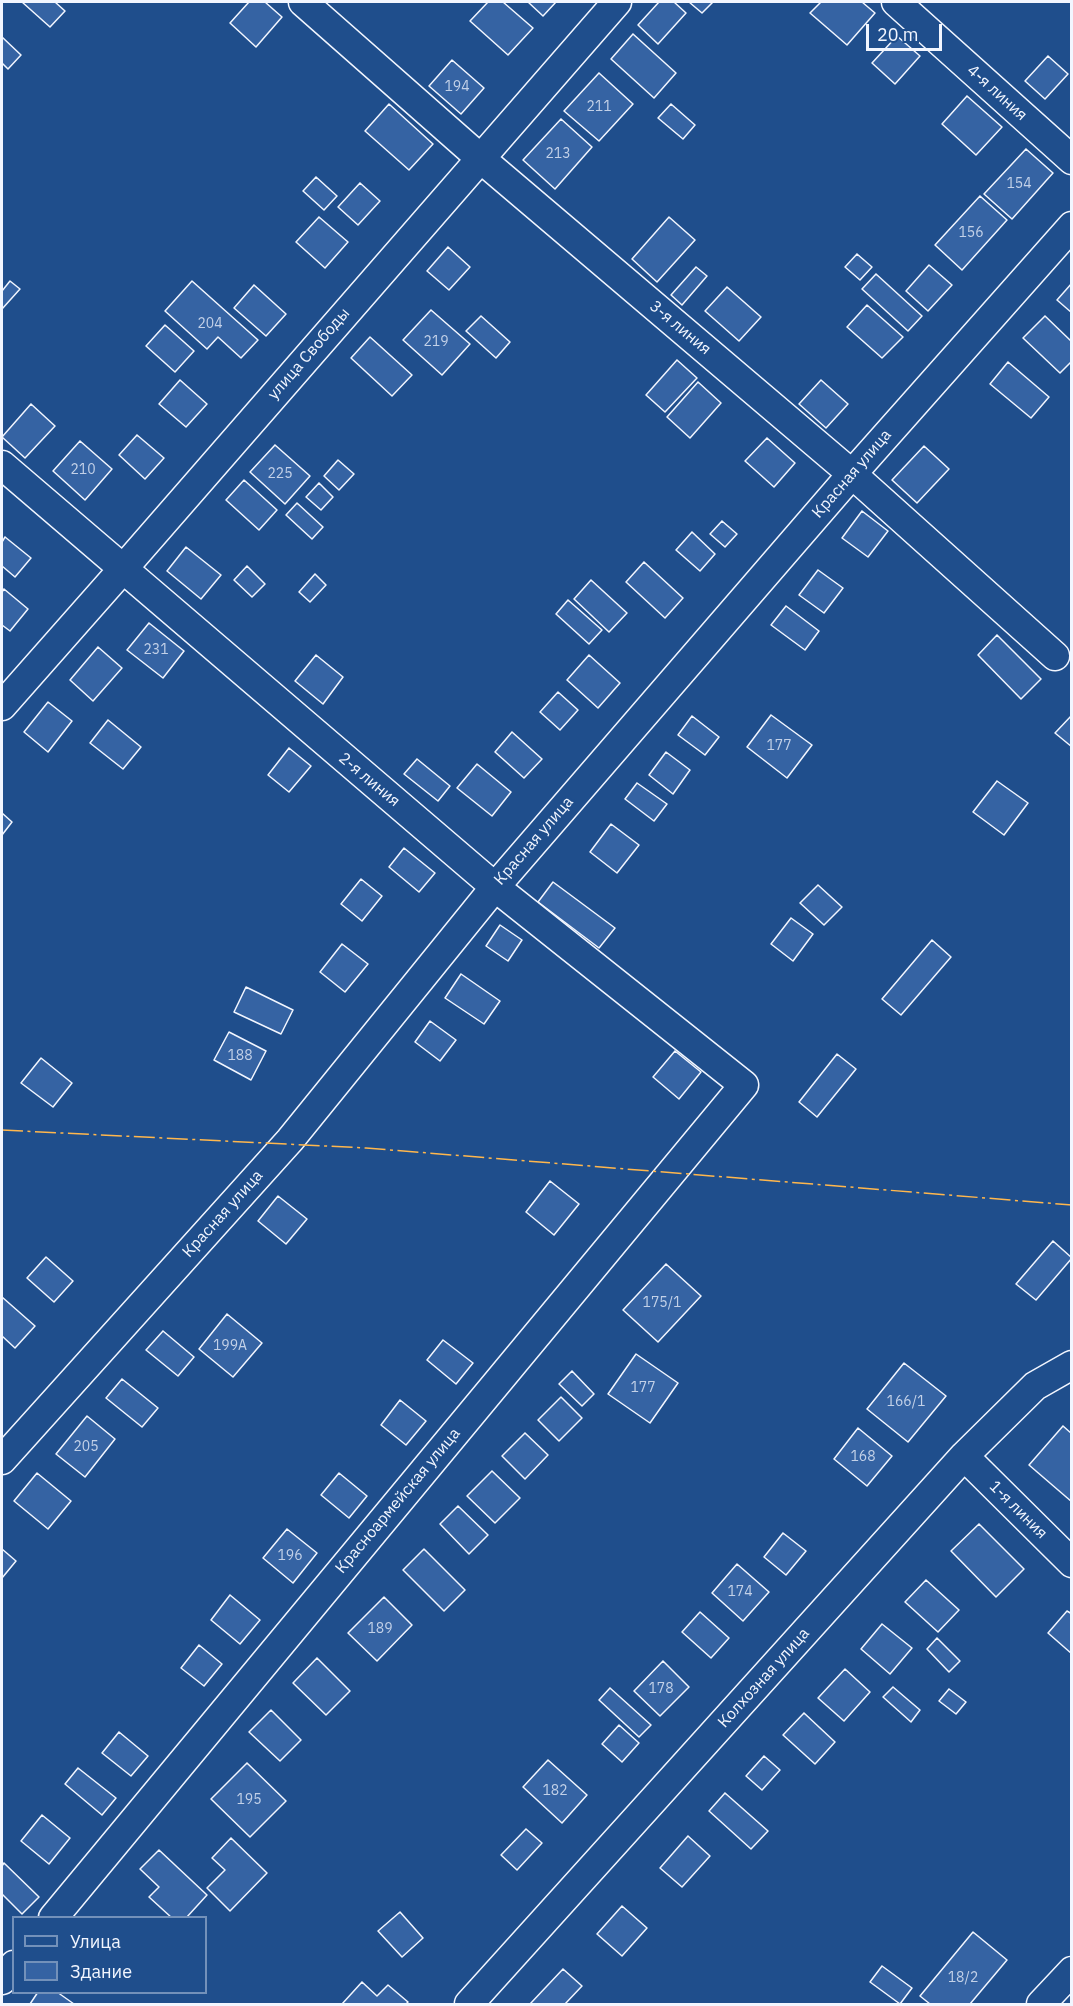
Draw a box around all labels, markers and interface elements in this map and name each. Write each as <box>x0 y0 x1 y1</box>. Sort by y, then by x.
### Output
scale bar <box>869 12 946 50</box>
text: 20 m <box>877 23 919 46</box>
street label: 4-я линия <box>963 61 1031 125</box>
house number: 194 <box>444 79 470 95</box>
house number: 211 <box>586 99 612 115</box>
house number: 213 <box>545 146 571 162</box>
house number: 154 <box>1006 176 1032 192</box>
house number: 156 <box>958 225 984 241</box>
street label: 3-я линия <box>645 297 715 359</box>
street label: улица Свободы <box>264 304 354 404</box>
house number: 204 <box>197 316 223 332</box>
house number: 219 <box>423 334 449 350</box>
street label: Красная улица <box>808 426 896 522</box>
house number: 210 <box>70 462 96 478</box>
house number: 225 <box>267 466 293 482</box>
house number: 231 <box>143 642 169 658</box>
house number: 177 <box>766 738 792 754</box>
street label: 2-я линия <box>334 749 404 811</box>
street label: Красная улица <box>490 793 578 889</box>
house number: 188 <box>227 1048 253 1064</box>
street label: Красная улица <box>179 1166 267 1262</box>
house number: 175/1 <box>643 1295 681 1311</box>
house number: 199А <box>213 1338 247 1354</box>
house number: 177 <box>630 1380 656 1396</box>
house number: 166/1 <box>887 1394 925 1410</box>
street label: Красноармейская улица <box>332 1424 464 1578</box>
house number: 205 <box>73 1439 99 1455</box>
house number: 168 <box>850 1449 876 1465</box>
street label: 1-я линия <box>985 1477 1051 1543</box>
house number: 196 <box>277 1548 303 1564</box>
house number: 174 <box>727 1584 753 1600</box>
house number: 189 <box>367 1621 393 1637</box>
street label: Колхозная улица <box>714 1624 814 1732</box>
house number: 178 <box>648 1681 674 1697</box>
house number: 182 <box>542 1783 568 1799</box>
house number: 195 <box>236 1792 262 1808</box>
legend <box>12 1916 207 1994</box>
text: Улица <box>70 1930 121 1953</box>
text: Здание <box>70 1960 132 1983</box>
house number: 18/2 <box>948 1970 978 1986</box>

